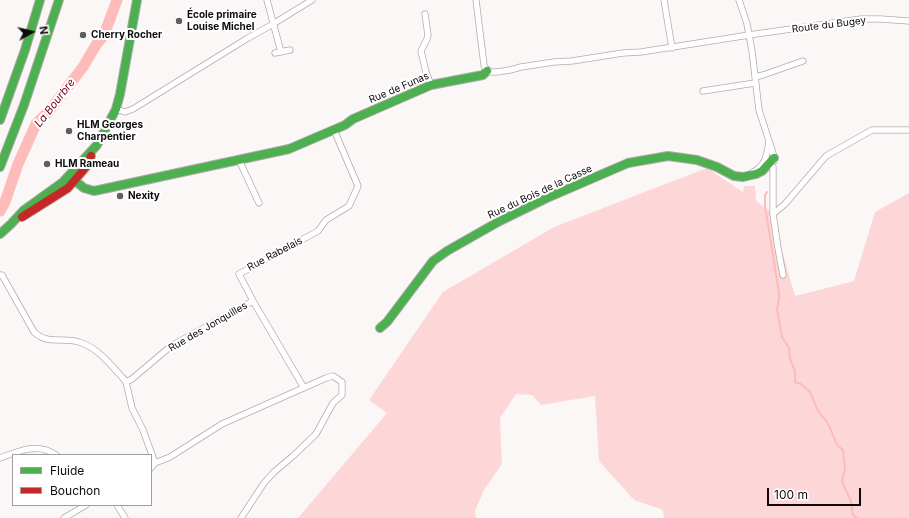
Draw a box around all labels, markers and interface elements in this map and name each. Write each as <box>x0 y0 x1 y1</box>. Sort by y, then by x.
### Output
place label: École primaire Louise Michel <box>187 9 257 32</box>
north arrow <box>12 12 52 52</box>
street label: Route du Bugey <box>791 14 867 36</box>
marker: École primaire Louise Michel <box>174 16 184 26</box>
text: N <box>36 25 51 35</box>
place label: Cherry Rocher <box>91 29 162 41</box>
marker: Cherry Rocher <box>78 30 88 40</box>
street label: Rue de Funas <box>367 70 431 106</box>
water label: La Bourbre <box>32 76 78 130</box>
place label: HLM Georges Charpentier <box>77 119 143 142</box>
marker: HLM Georges Charpentier <box>64 126 74 136</box>
place label: HLM Rameau <box>55 158 119 170</box>
marker: HLM Rameau <box>42 159 52 169</box>
street label: Rue du Bois de la Casse <box>486 163 594 221</box>
place label: Nexity <box>128 190 160 202</box>
marker: Nexity <box>115 191 125 201</box>
street label: Rue Rabelais <box>245 234 305 274</box>
street label: Rue des Jonquilles <box>166 300 250 354</box>
legend <box>12 454 152 506</box>
text: Fluide <box>50 463 84 478</box>
scale bar <box>769 480 863 506</box>
text: Bouchon <box>50 483 100 498</box>
text: 100 m <box>774 487 808 502</box>

